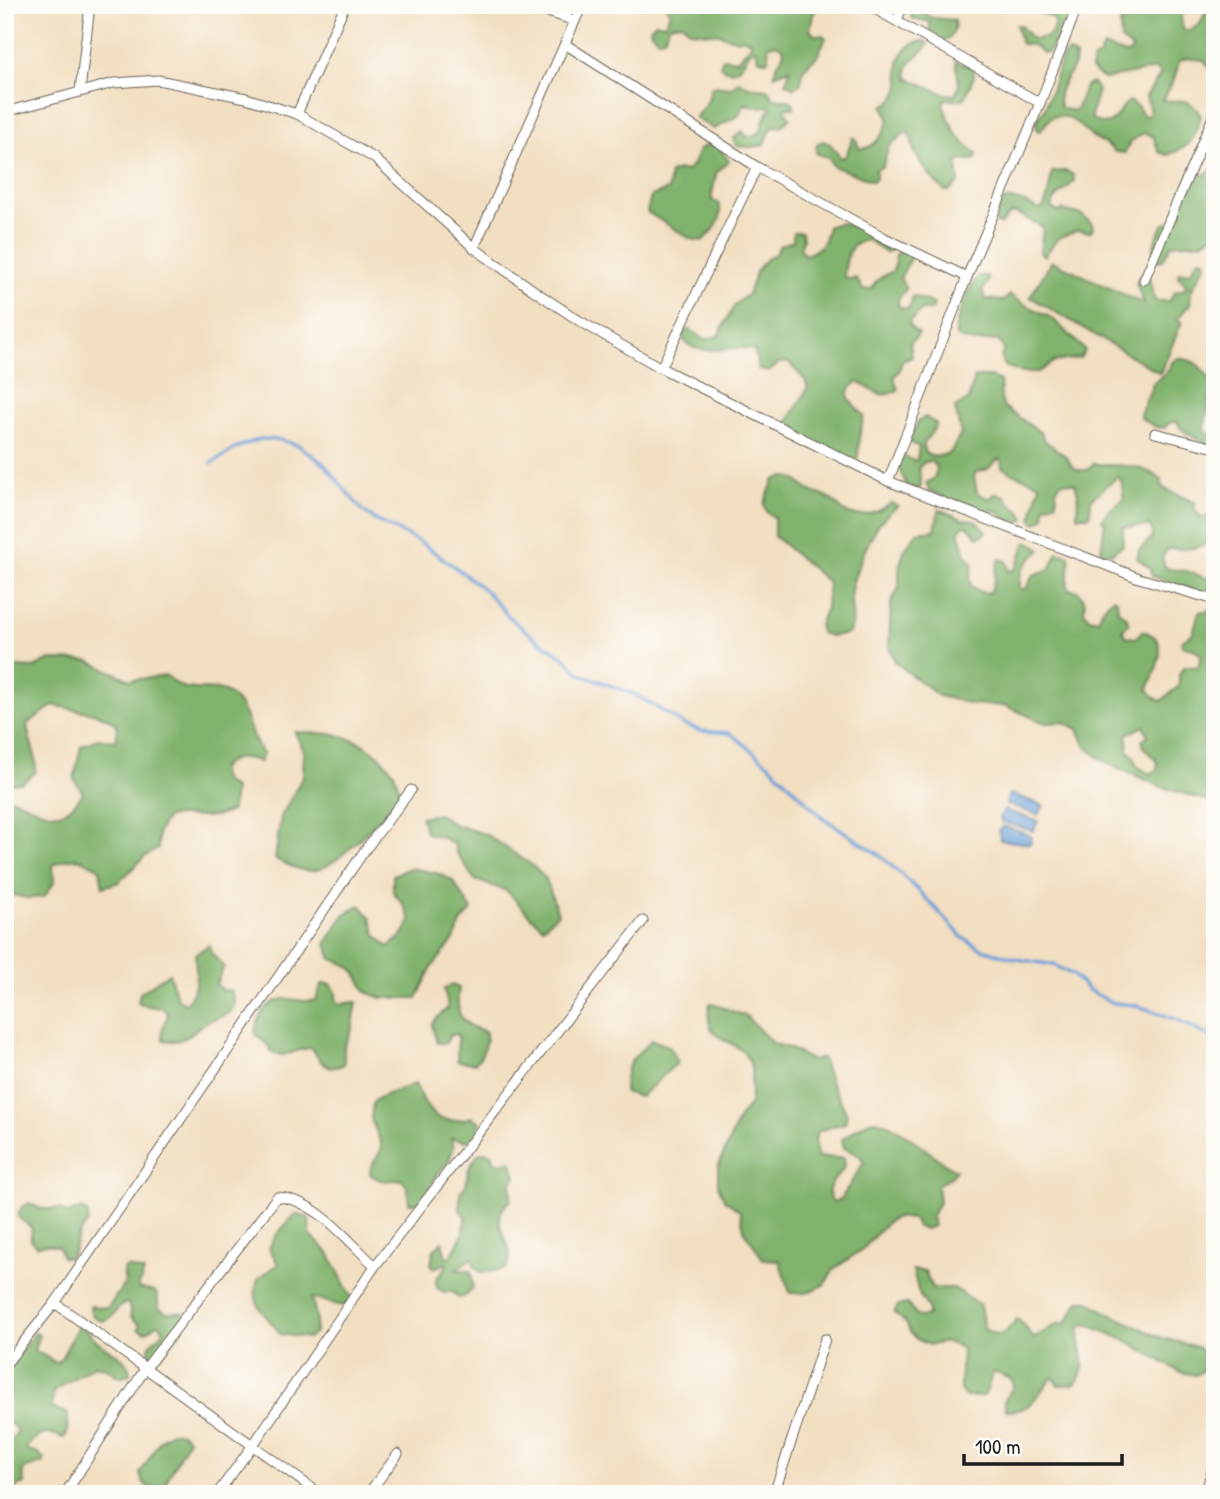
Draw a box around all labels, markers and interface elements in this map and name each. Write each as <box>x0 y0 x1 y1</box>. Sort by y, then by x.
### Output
scale bar <box>964 1422 1122 1466</box>
text: 100 m <box>975 1432 1021 1461</box>

